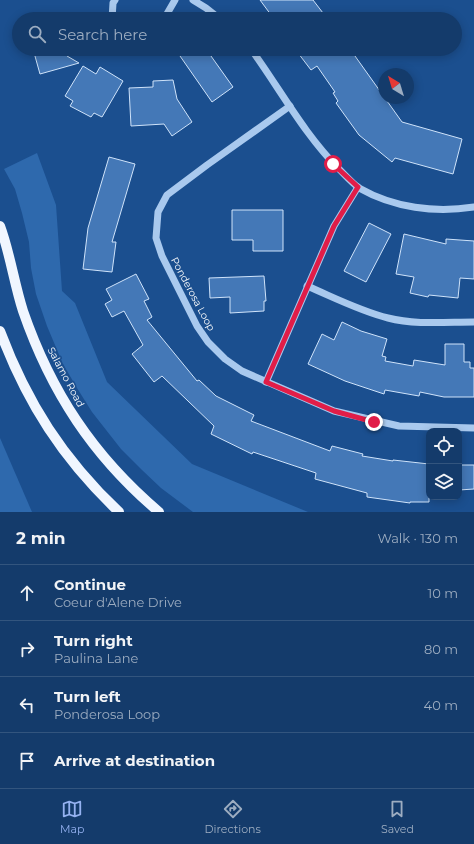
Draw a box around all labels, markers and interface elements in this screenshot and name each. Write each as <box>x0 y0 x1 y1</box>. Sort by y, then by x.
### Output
search box <box>12 12 462 56</box>
icon: search <box>26 23 48 45</box>
text: Search here <box>58 25 147 44</box>
north arrow <box>378 68 414 104</box>
route start <box>324 155 342 173</box>
street label: Ponderosa Loop <box>168 255 218 333</box>
street label: Salamo Road <box>45 345 87 409</box>
route end <box>365 413 383 431</box>
map controls <box>426 428 462 500</box>
button: locate <box>426 428 462 464</box>
button: layers <box>426 464 462 500</box>
text: 2 min <box>16 528 66 548</box>
text: Walk · 130 m <box>377 530 458 546</box>
text: Continue <box>54 575 126 594</box>
icon: ahead <box>16 582 38 604</box>
text: 10 m <box>428 585 458 601</box>
text: Coeur d'Alene Drive <box>54 594 182 610</box>
text: Turn right <box>54 631 133 650</box>
icon: right <box>16 638 38 660</box>
text: 80 m <box>424 641 458 657</box>
text: Paulina Lane <box>54 650 138 666</box>
text: Turn left <box>54 687 121 706</box>
icon: left <box>16 694 38 716</box>
text: 40 m <box>424 697 458 713</box>
text: Ponderosa Loop <box>54 706 160 722</box>
icon: arrive <box>16 750 38 772</box>
text: Arrive at destination <box>54 751 215 770</box>
tab: Map <box>60 798 84 836</box>
tab: Directions <box>205 798 261 836</box>
tab: Saved <box>381 798 414 836</box>

